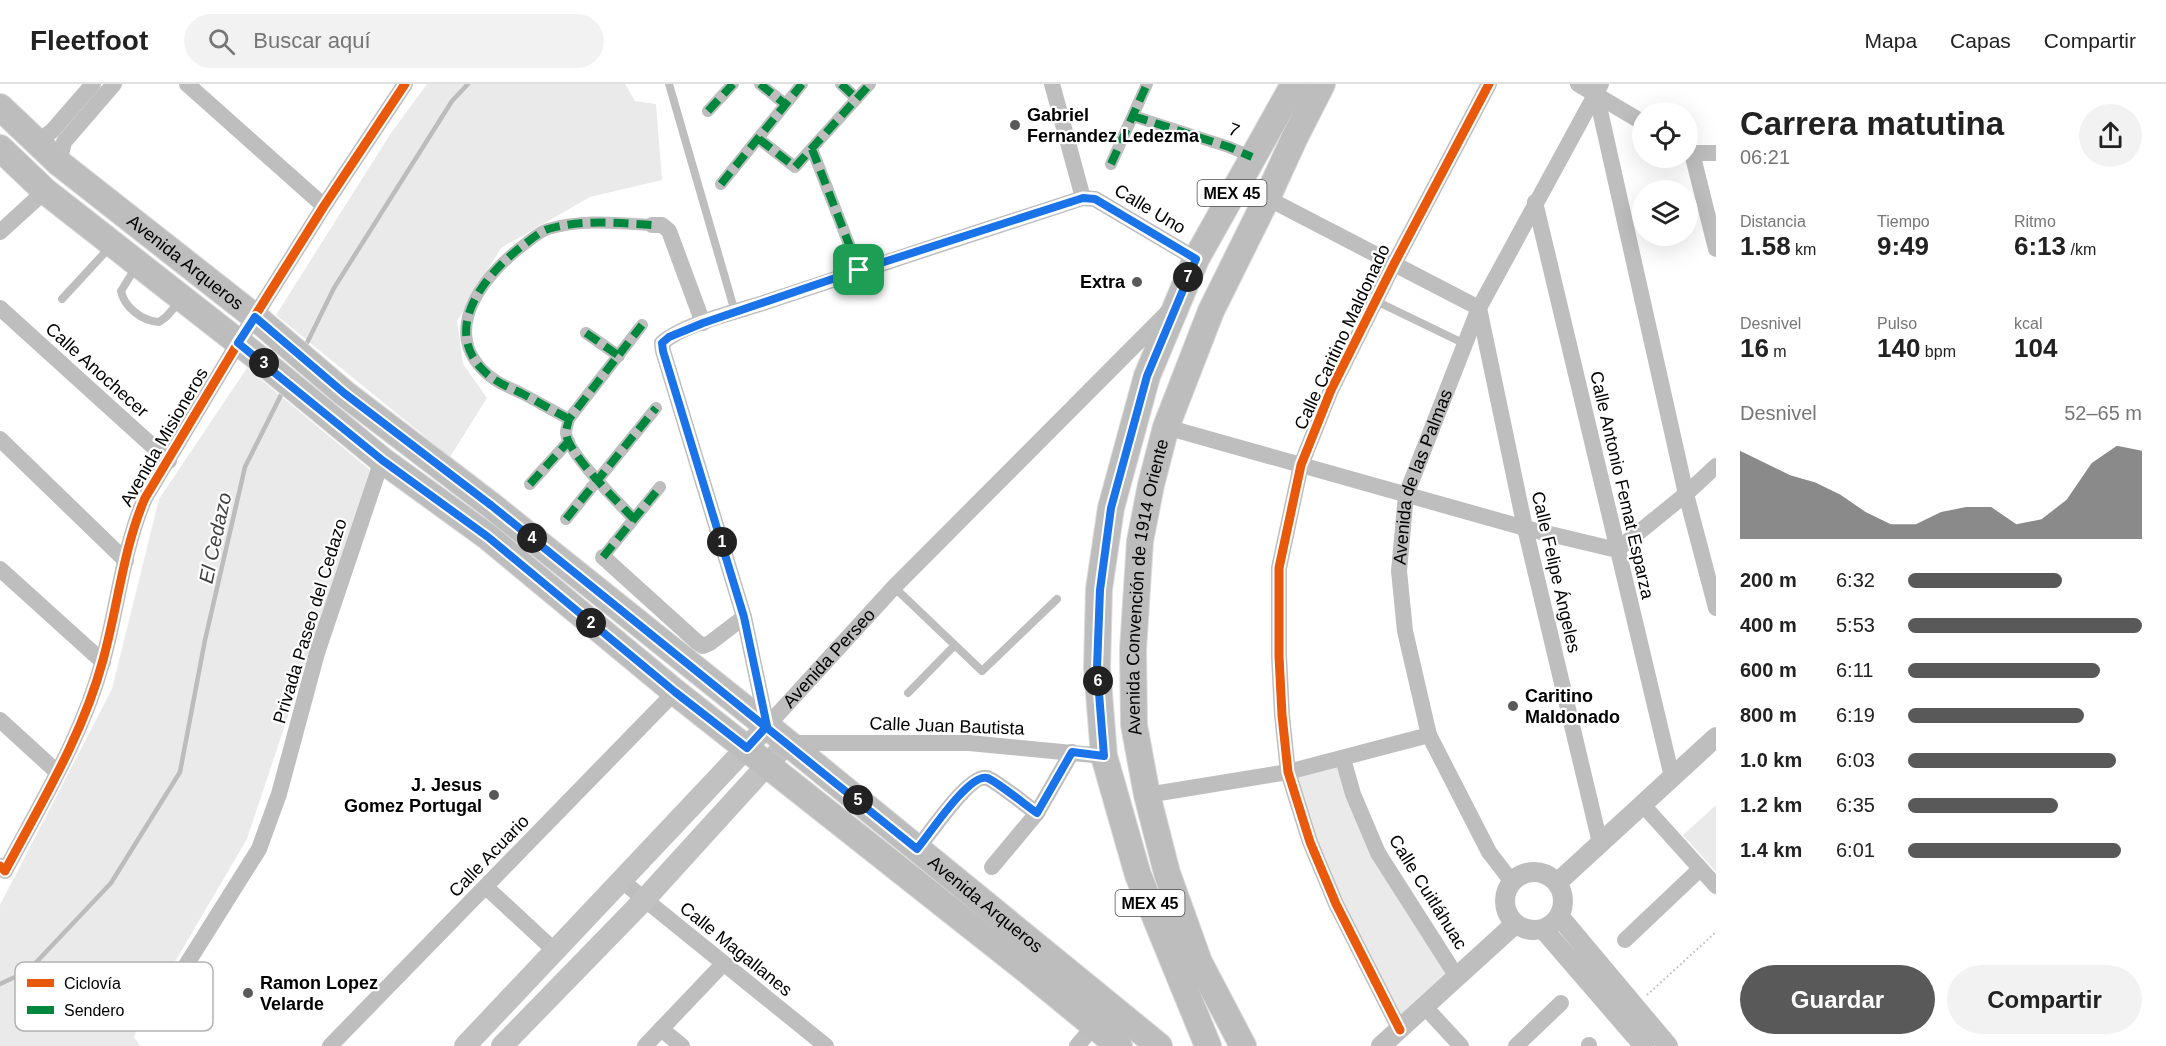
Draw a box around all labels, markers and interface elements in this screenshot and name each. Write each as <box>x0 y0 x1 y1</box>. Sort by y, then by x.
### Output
search box <box>184 14 604 68</box>
text: Fleetfoot <box>30 25 148 56</box>
icon: search <box>205 25 238 58</box>
text: Buscar aquí <box>253 28 371 53</box>
text: Mapa <box>1865 29 1917 52</box>
text: Capas <box>1950 29 2011 52</box>
text: Compartir <box>2044 29 2136 52</box>
map controls <box>1632 102 1698 246</box>
button: locate <box>1632 102 1698 168</box>
button: share <box>2079 104 2142 167</box>
place label: Gabriel Fernandez Ledezma <box>1027 105 1200 146</box>
text: Carrera matutina <box>1740 105 2004 142</box>
marker: Gabriel Fernandez Ledezma <box>1008 118 1022 132</box>
street label: 7 <box>1226 119 1242 141</box>
text: 06:21 <box>1740 146 1790 168</box>
street label: Calle Uno <box>1111 180 1189 238</box>
road number: MEX 45 <box>1198 180 1266 206</box>
button: layers <box>1632 180 1698 246</box>
street label: Avenida Arqueros <box>123 211 247 314</box>
text: Distancia <box>1740 213 1806 230</box>
text: Tiempo <box>1877 213 1930 230</box>
text: Ritmo <box>2014 213 2056 230</box>
text: 1.58 <box>1740 231 1791 261</box>
text: 9:49 <box>1877 231 1929 261</box>
text: 6:13 <box>2014 231 2066 261</box>
street label: Calle Caritino Maldonado <box>1290 241 1394 433</box>
text: km <box>1791 241 1816 258</box>
text: /km <box>2066 241 2096 258</box>
pin <box>833 244 884 295</box>
icon: arrive <box>842 253 875 286</box>
pin: 7 <box>1173 262 1203 292</box>
text: 7 <box>1184 268 1192 285</box>
place label: Extra <box>1080 272 1126 292</box>
marker: Extra <box>1130 275 1144 289</box>
text: Desnivel <box>1740 315 1801 332</box>
text: Pulso <box>1877 315 1917 332</box>
text: kcal <box>2014 315 2042 332</box>
street label: Calle Anochecer <box>42 319 152 421</box>
text: 16 <box>1740 333 1769 363</box>
text: 140 <box>1877 333 1920 363</box>
text: 104 <box>2014 333 2057 363</box>
text: m <box>1769 343 1787 360</box>
text: bpm <box>1920 343 1956 360</box>
pin: 3 <box>249 348 279 378</box>
text: 3 <box>260 354 268 371</box>
street label: Avenida Misioneros <box>116 364 212 510</box>
street label: Calle Antonio Femat Esparza <box>1586 369 1658 602</box>
street label: Avenida de las Palmas <box>1390 386 1456 566</box>
text: Desnivel <box>1740 402 1817 424</box>
text: 52–65 m <box>2064 402 2142 424</box>
street label: Avenida Convención de 1914 Oriente <box>1123 437 1172 737</box>
street label: Calle Felipe Ángeles <box>1528 489 1584 655</box>
water label: El Cedazo <box>195 491 235 585</box>
street label: Privada Paseo del Cedazo <box>269 516 351 726</box>
pin: 4 <box>517 523 547 553</box>
pin: 1 <box>707 527 737 557</box>
text: 4 <box>528 529 536 546</box>
text: 1 <box>718 533 726 550</box>
text: 200 m <box>1740 569 1797 591</box>
text: 6:32 <box>1836 569 1875 591</box>
street label: Avenida Perseo <box>779 605 879 712</box>
pin: 2 <box>576 608 606 638</box>
text: 2 <box>587 614 595 631</box>
text: 400 m <box>1740 614 1797 636</box>
text: 5:53 <box>1836 614 1875 636</box>
text: 600 m <box>1740 659 1797 681</box>
text: 6:11 <box>1836 659 1873 681</box>
pin: 6 <box>1083 666 1113 696</box>
text: 6 <box>1094 672 1102 689</box>
place label: Caritino Maldonado <box>1525 686 1620 727</box>
marker: Caritino Maldonado <box>1506 699 1520 713</box>
text: 800 m <box>1740 704 1797 726</box>
text: 6:19 <box>1836 704 1875 726</box>
street label: Calle Juan Bautista <box>869 713 1026 739</box>
text: 1.0 km <box>1740 749 1802 771</box>
text: 6:03 <box>1836 749 1875 771</box>
place label: J. Jesus Gomez Portugal <box>344 775 482 816</box>
pin: 5 <box>843 785 873 815</box>
marker: J. Jesus Gomez Portugal <box>487 788 501 802</box>
text: 5 <box>854 791 862 808</box>
text: 1.2 km <box>1740 794 1802 816</box>
text: 6:35 <box>1836 794 1875 816</box>
street label: Calle Acuario <box>445 811 533 901</box>
street label: Calle Cuitláhuac <box>1385 831 1471 953</box>
text: 1.4 km <box>1740 839 1802 861</box>
text: 6:01 <box>1836 839 1875 861</box>
street label: Avenida Arqueros <box>924 852 1047 957</box>
road number: MEX 45 <box>1116 890 1184 916</box>
street label: Calle Magallanes <box>676 898 796 1000</box>
legend <box>15 962 213 1031</box>
button: Guardar <box>1740 965 1935 1034</box>
button: Compartir <box>1947 965 2142 1034</box>
place label: Ramon Lopez Velarde <box>260 973 378 1014</box>
text: Ciclovía <box>64 975 121 992</box>
marker: Ramon Lopez Velarde <box>241 986 255 1000</box>
text: Sendero <box>64 1002 125 1019</box>

